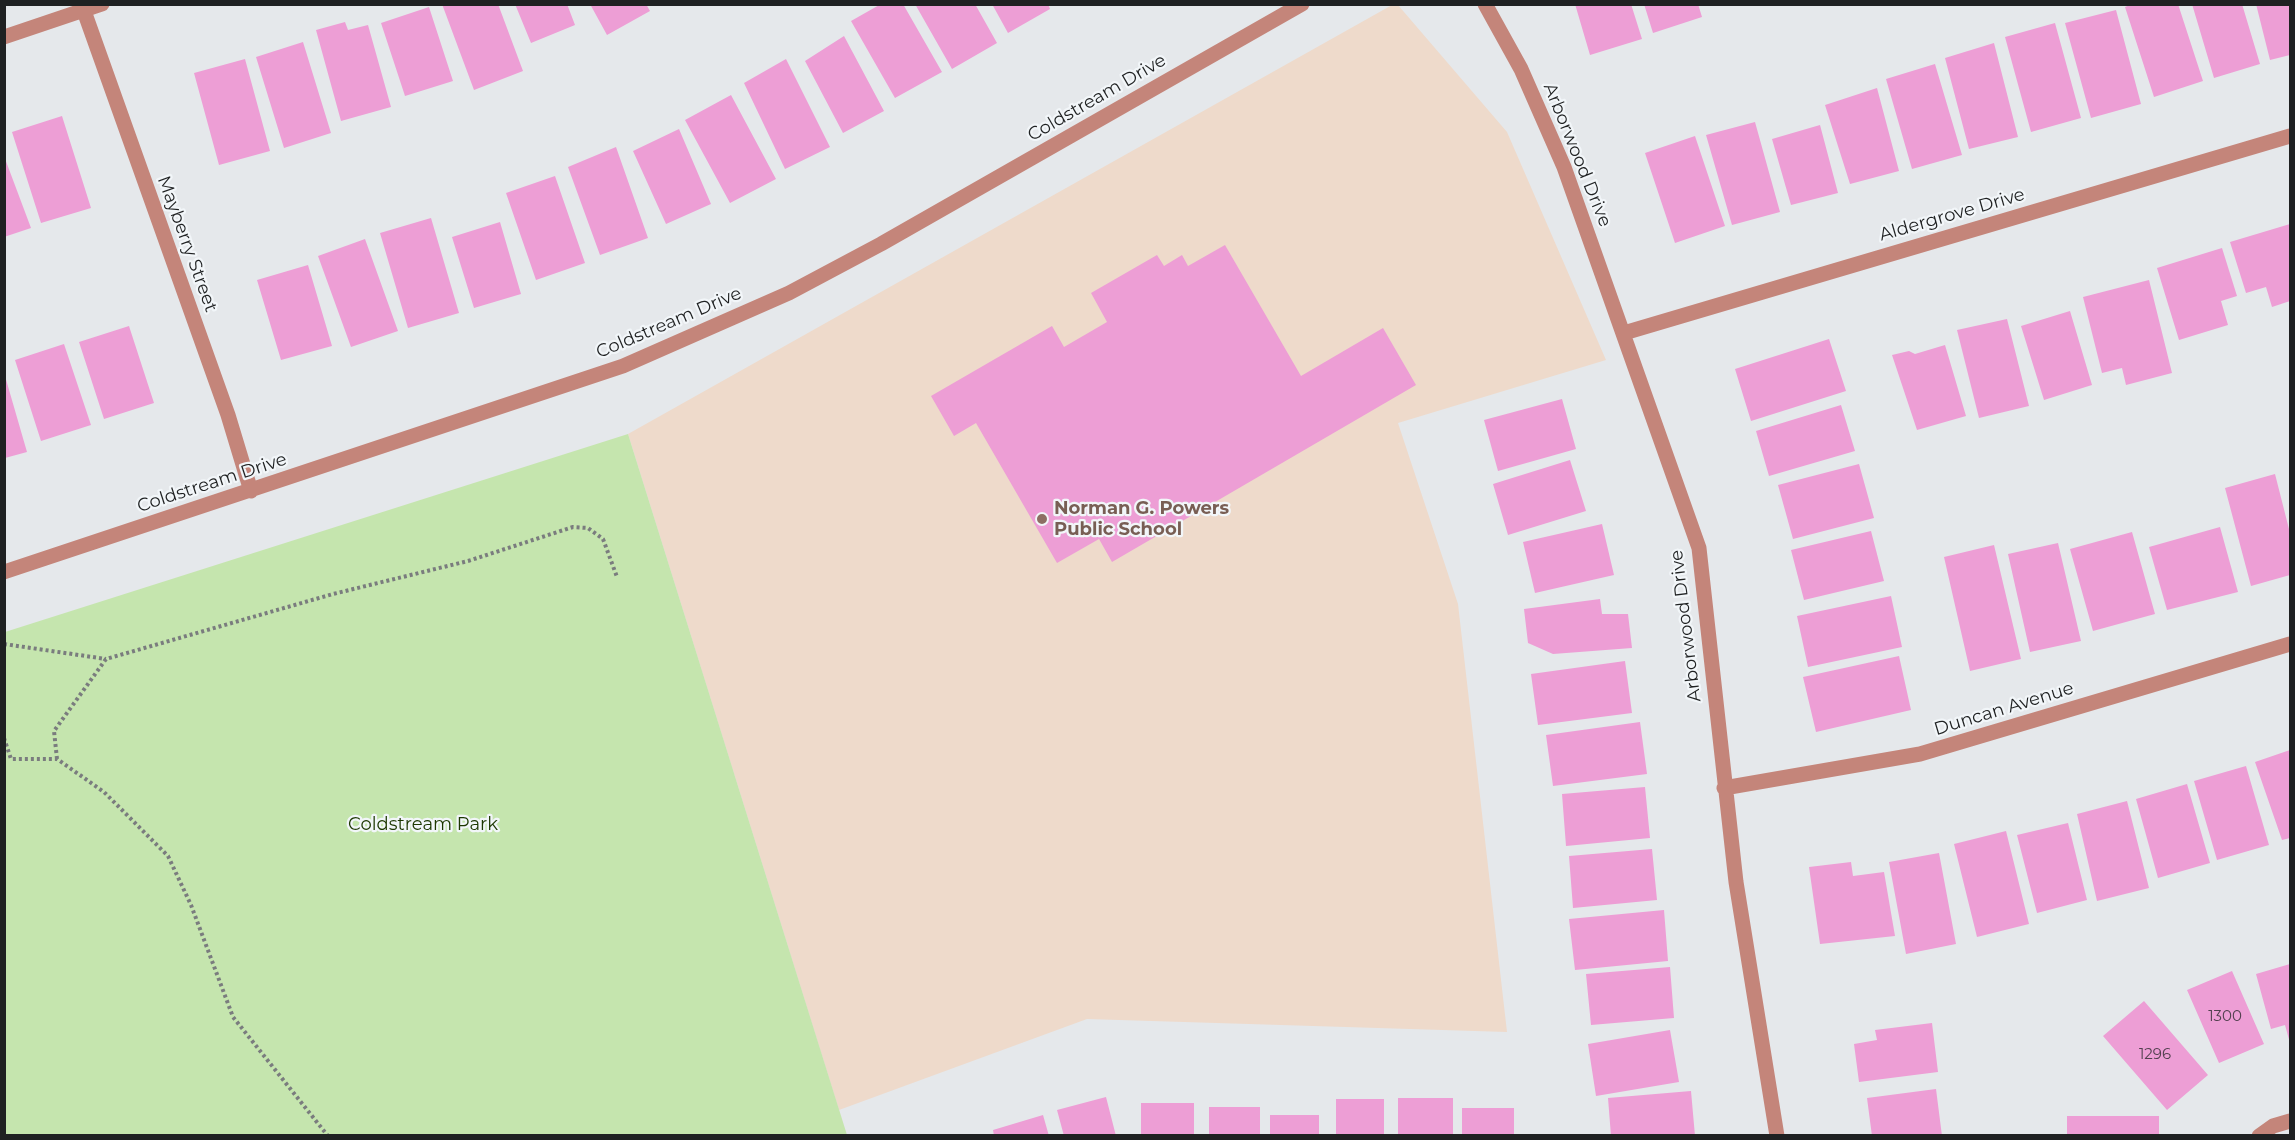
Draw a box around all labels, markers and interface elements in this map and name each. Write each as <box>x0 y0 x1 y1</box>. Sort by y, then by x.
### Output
street label: Coldstream Drive <box>1024 50 1170 146</box>
street label: Arborwood Drive <box>1538 80 1616 230</box>
street label: Mayberry Street <box>152 173 222 315</box>
street label: Aldergrove Drive <box>1877 184 2027 246</box>
street label: Coldstream Drive <box>593 283 745 363</box>
street label: Coldstream Drive <box>135 449 289 517</box>
place label: Norman G. Powers Public School <box>1054 498 1229 540</box>
marker: Norman G. Powers Public School <box>1035 512 1049 526</box>
street label: Arborwood Drive <box>1666 549 1706 703</box>
street label: Duncan Avenue <box>1932 678 2076 740</box>
park label: Coldstream Park <box>348 814 498 836</box>
house number: 1300 <box>2208 1008 2242 1026</box>
house number: 1296 <box>2139 1046 2171 1064</box>

